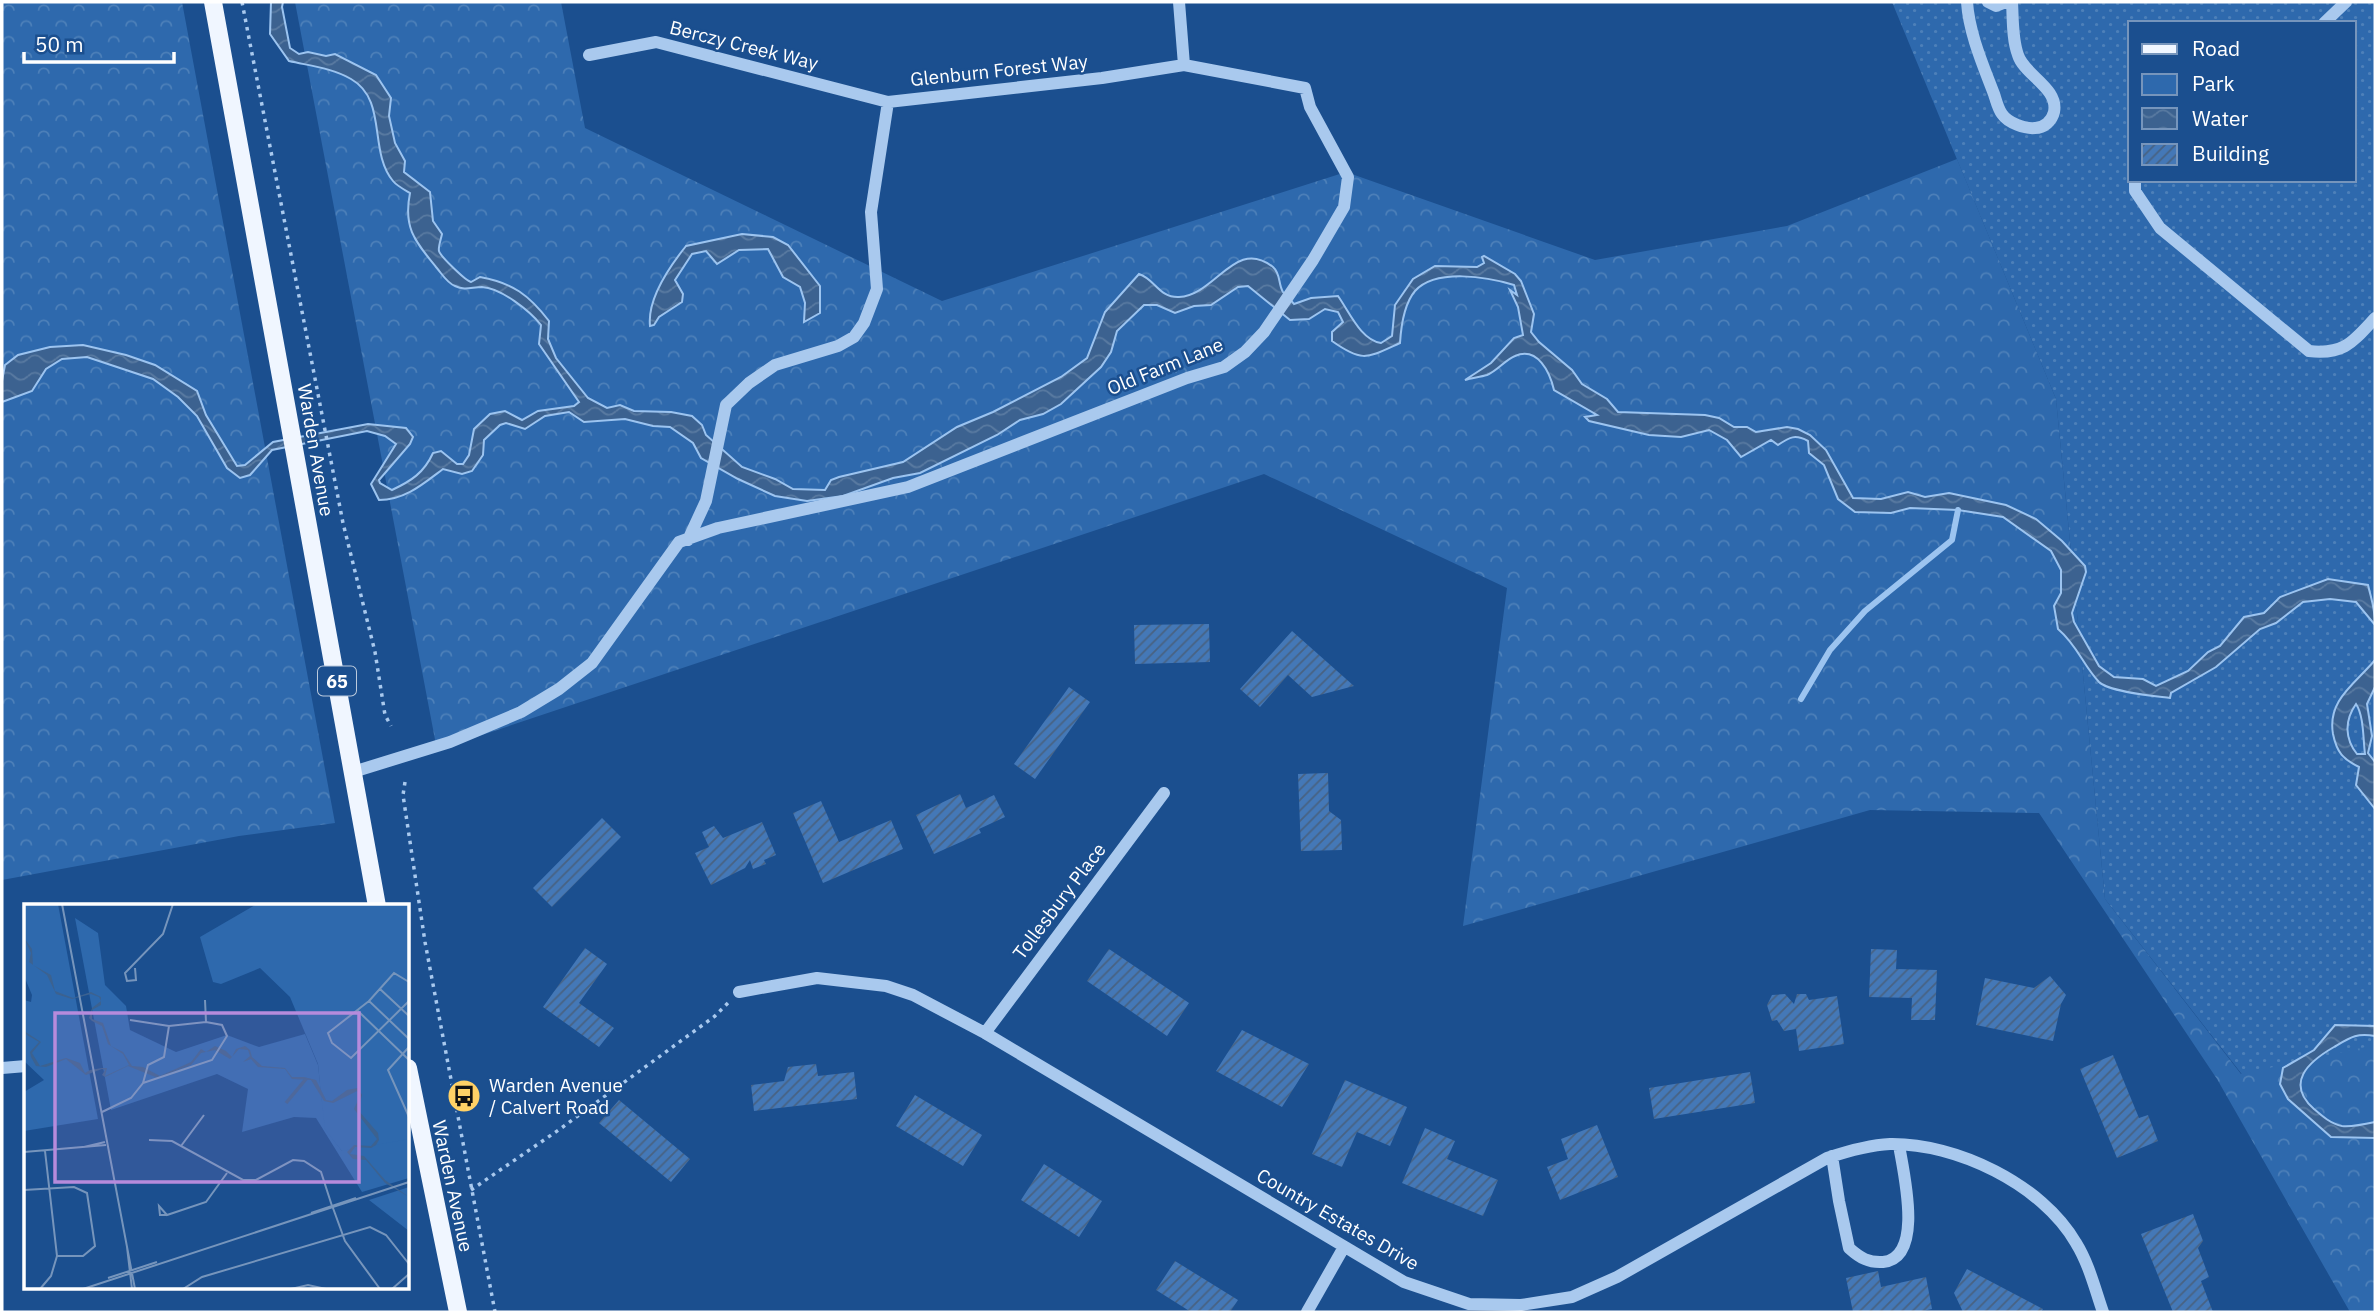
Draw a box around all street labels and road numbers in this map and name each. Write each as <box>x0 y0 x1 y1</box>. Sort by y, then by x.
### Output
street label: Berczy Creek Way <box>667 15 821 75</box>
street label: Glenburn Forest Way <box>909 49 1089 91</box>
street label: Old Farm Lane <box>1103 332 1227 400</box>
street label: Warden Avenue <box>293 382 339 518</box>
road number: 65 <box>318 666 356 696</box>
street label: Tollesbury Place <box>1007 838 1111 964</box>
street label: Warden Avenue <box>427 1118 479 1254</box>
street label: Country Estates Drive <box>1252 1163 1424 1275</box>

